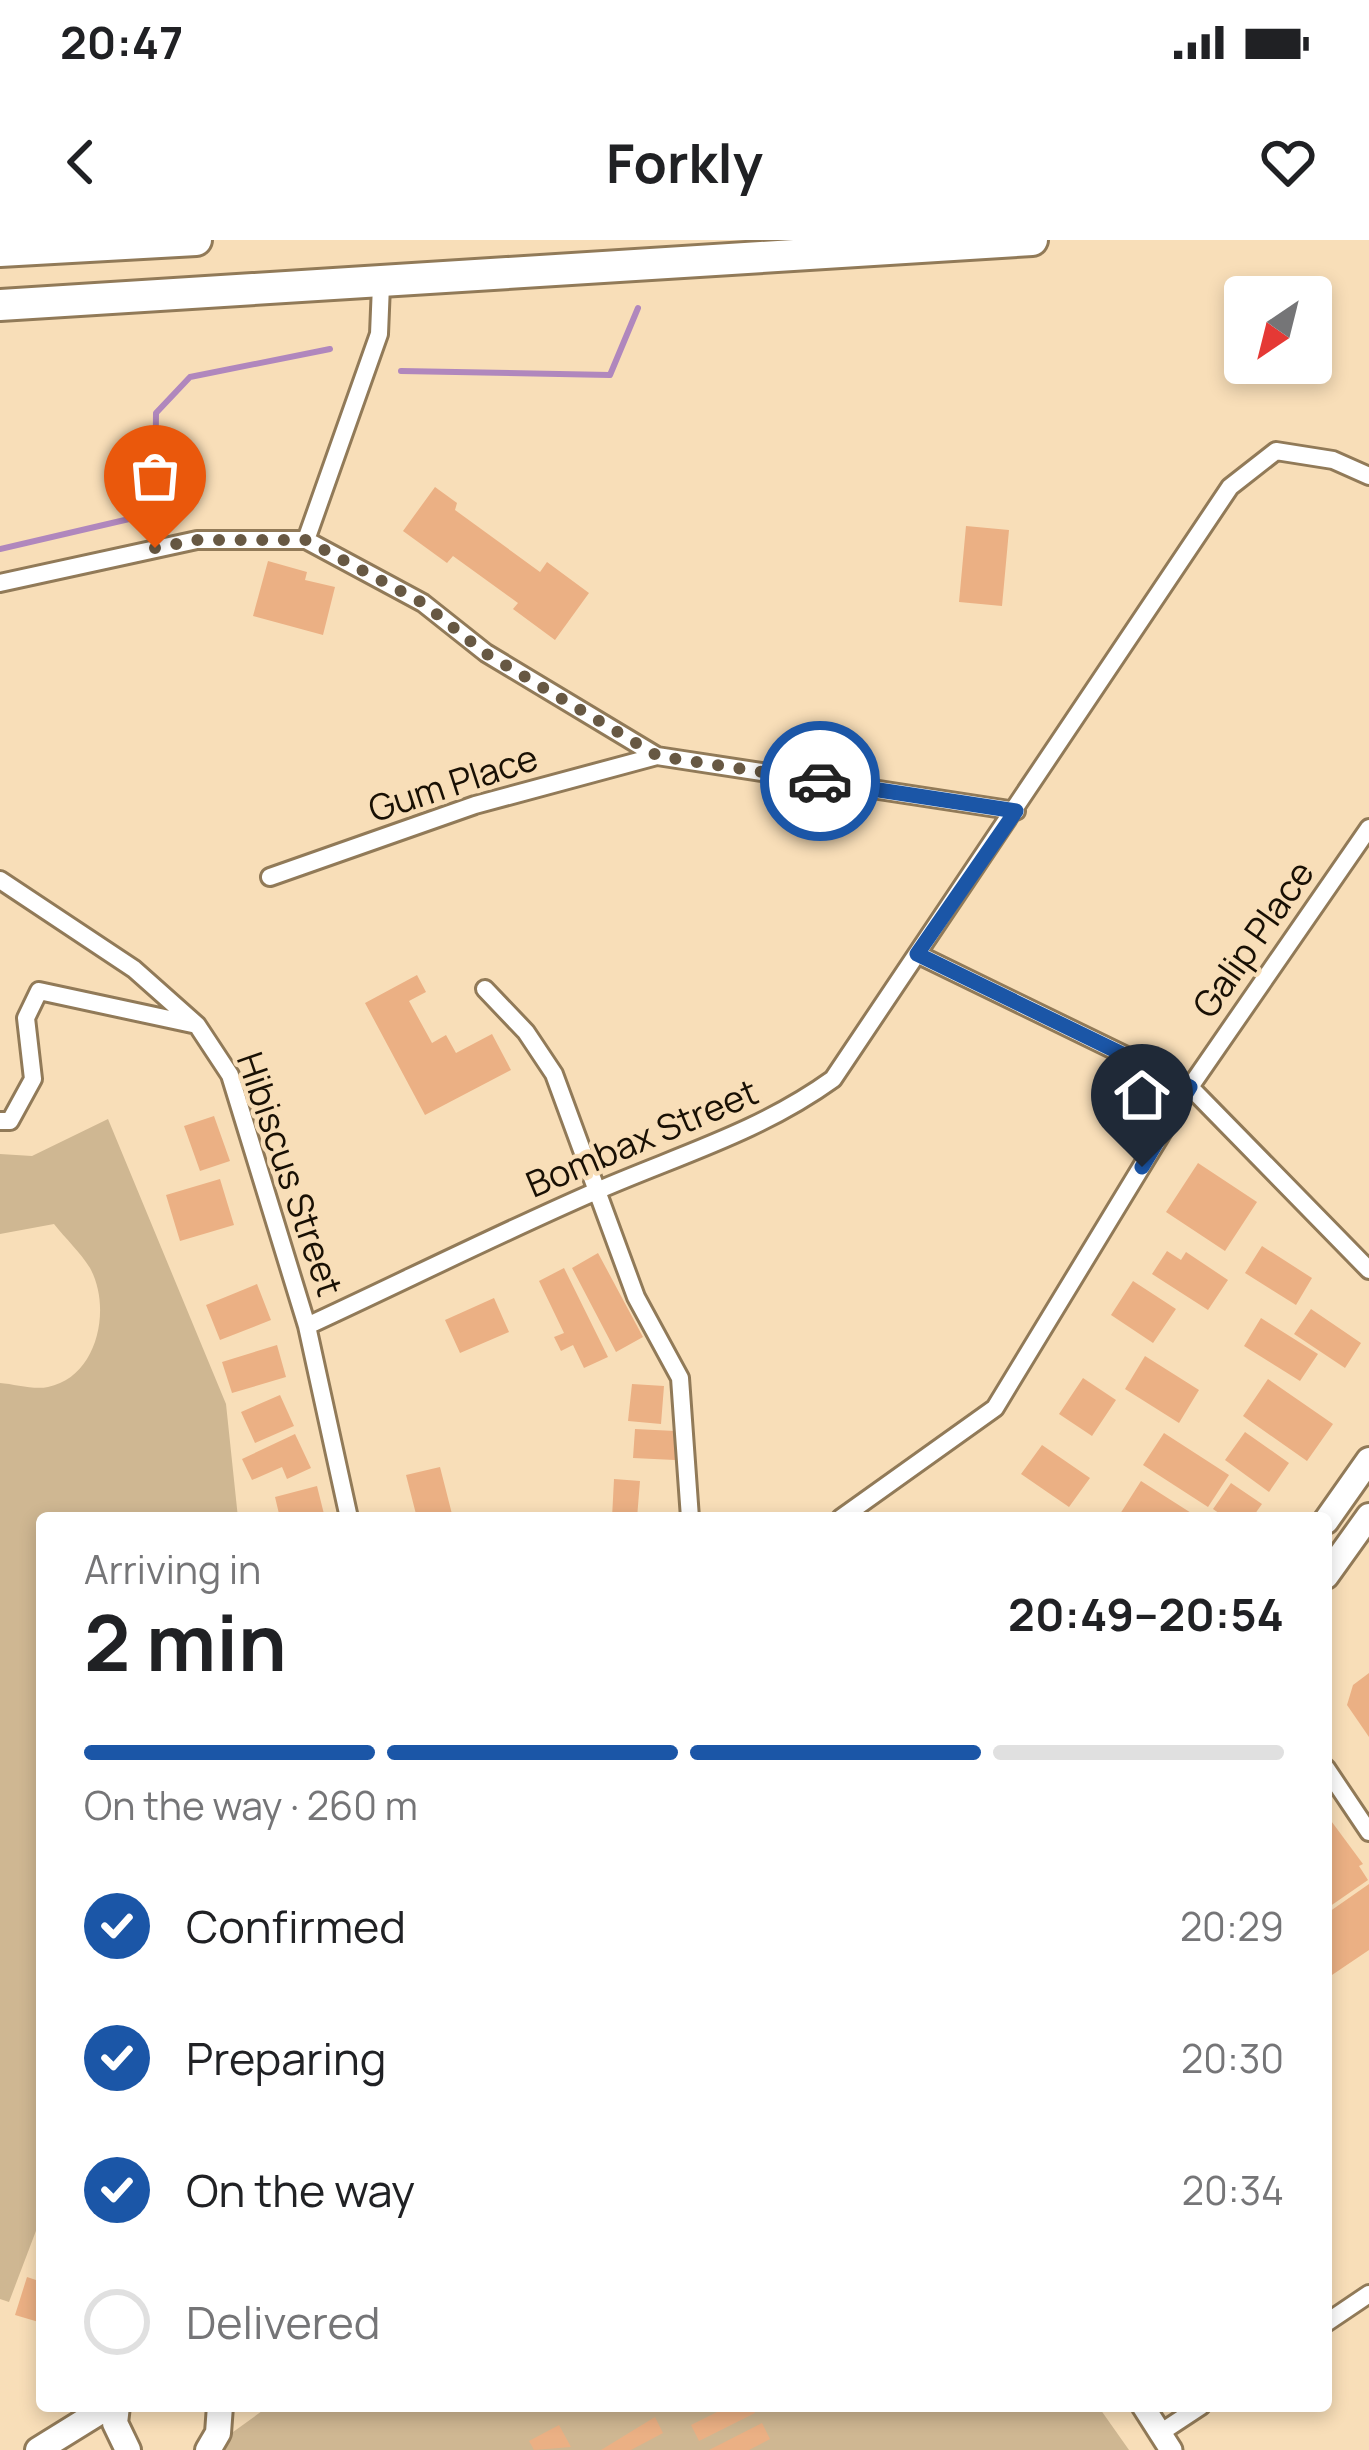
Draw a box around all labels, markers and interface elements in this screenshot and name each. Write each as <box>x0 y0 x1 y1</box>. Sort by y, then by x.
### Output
text: 20:47 <box>60 11 183 73</box>
text: Forkly <box>606 125 763 199</box>
icon: back <box>48 129 114 195</box>
icon: heart <box>1255 129 1321 195</box>
north arrow <box>1224 276 1332 384</box>
map controls <box>1224 276 1332 384</box>
pin <box>104 425 206 548</box>
icon: bag <box>122 443 188 509</box>
courier <box>760 721 880 841</box>
street label: Gum Place <box>362 732 544 833</box>
icon: car <box>787 748 853 814</box>
street label: Galip Place <box>1181 850 1325 1027</box>
pin <box>1091 1044 1193 1167</box>
street label: Hibiscus Street <box>226 1045 355 1302</box>
icon: home <box>1109 1062 1175 1128</box>
street label: Bombax Street <box>518 1067 765 1208</box>
text: Arriving in <box>84 1542 261 1596</box>
text: 20:49–20:54 <box>1008 1583 1284 1645</box>
text: 2 min <box>84 1588 287 1694</box>
text: On the way · 260 m <box>84 1778 418 1832</box>
icon: check <box>84 1893 150 1959</box>
text: Confirmed <box>186 1895 406 1957</box>
text: 20:29 <box>1180 1899 1284 1953</box>
icon: check <box>84 2025 150 2091</box>
text: Preparing <box>186 2027 386 2089</box>
text: 20:30 <box>1181 2031 1284 2085</box>
icon: check <box>84 2157 150 2223</box>
text: On the way <box>186 2159 415 2221</box>
text: 20:34 <box>1182 2163 1284 2217</box>
text: Delivered <box>186 2291 381 2353</box>

